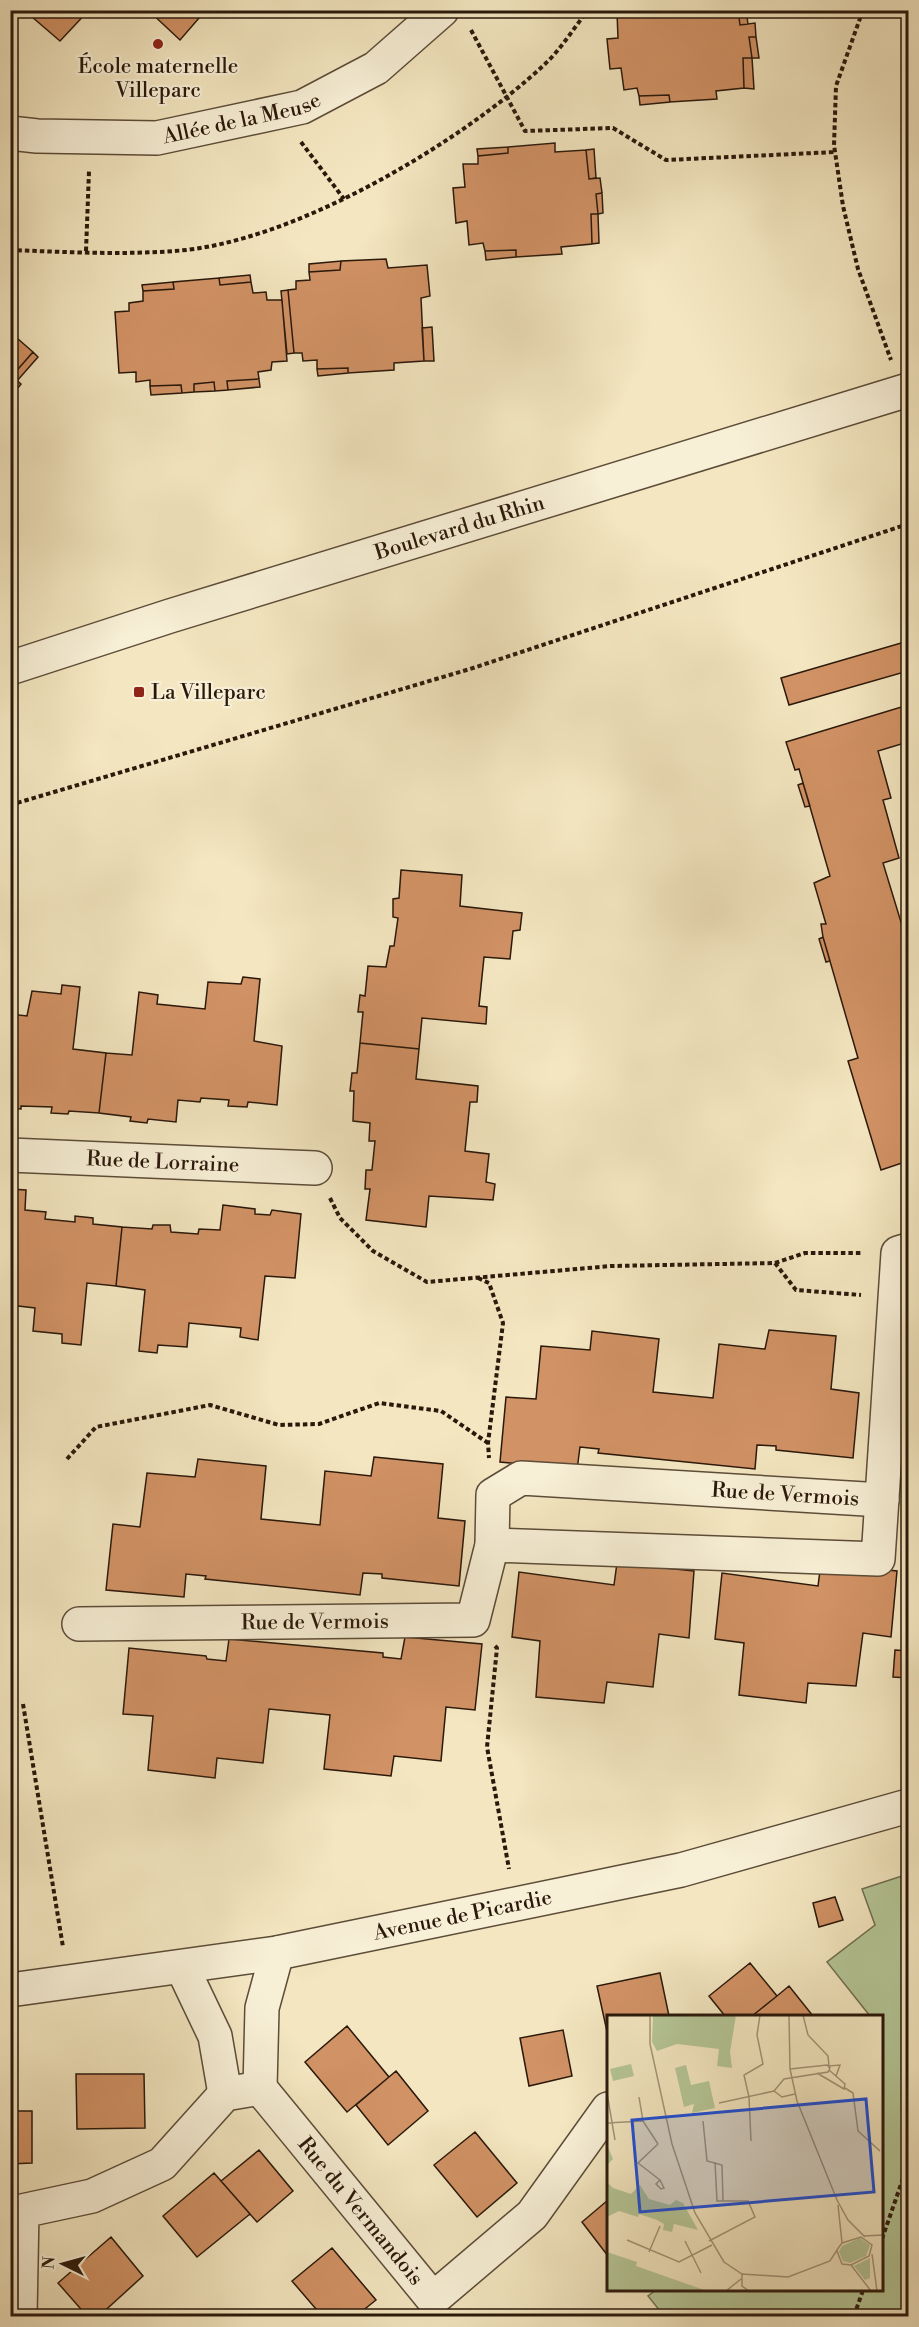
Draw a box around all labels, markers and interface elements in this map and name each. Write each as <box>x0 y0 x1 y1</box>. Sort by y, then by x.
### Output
marker: École maternelle Villeparc <box>151 37 165 51</box>
place label: École maternelle Villeparc <box>78 52 238 104</box>
street label: Allée de la Meuse <box>159 87 326 151</box>
street label: Boulevard du Rhin <box>371 490 548 567</box>
place label: La Villeparc <box>151 680 266 706</box>
marker: La Villeparc <box>132 685 146 699</box>
street label: Rue de Lorraine <box>86 1146 240 1179</box>
street label: Rue de Vermois <box>711 1478 860 1513</box>
street label: Rue de Vermois <box>241 1609 389 1636</box>
street label: Avenue de Picardie <box>370 1885 554 1947</box>
inset map <box>607 2015 883 2291</box>
street label: Rue du Vermandois <box>291 2132 429 2291</box>
north arrow <box>33 2234 93 2294</box>
text: N <box>39 2255 60 2270</box>

